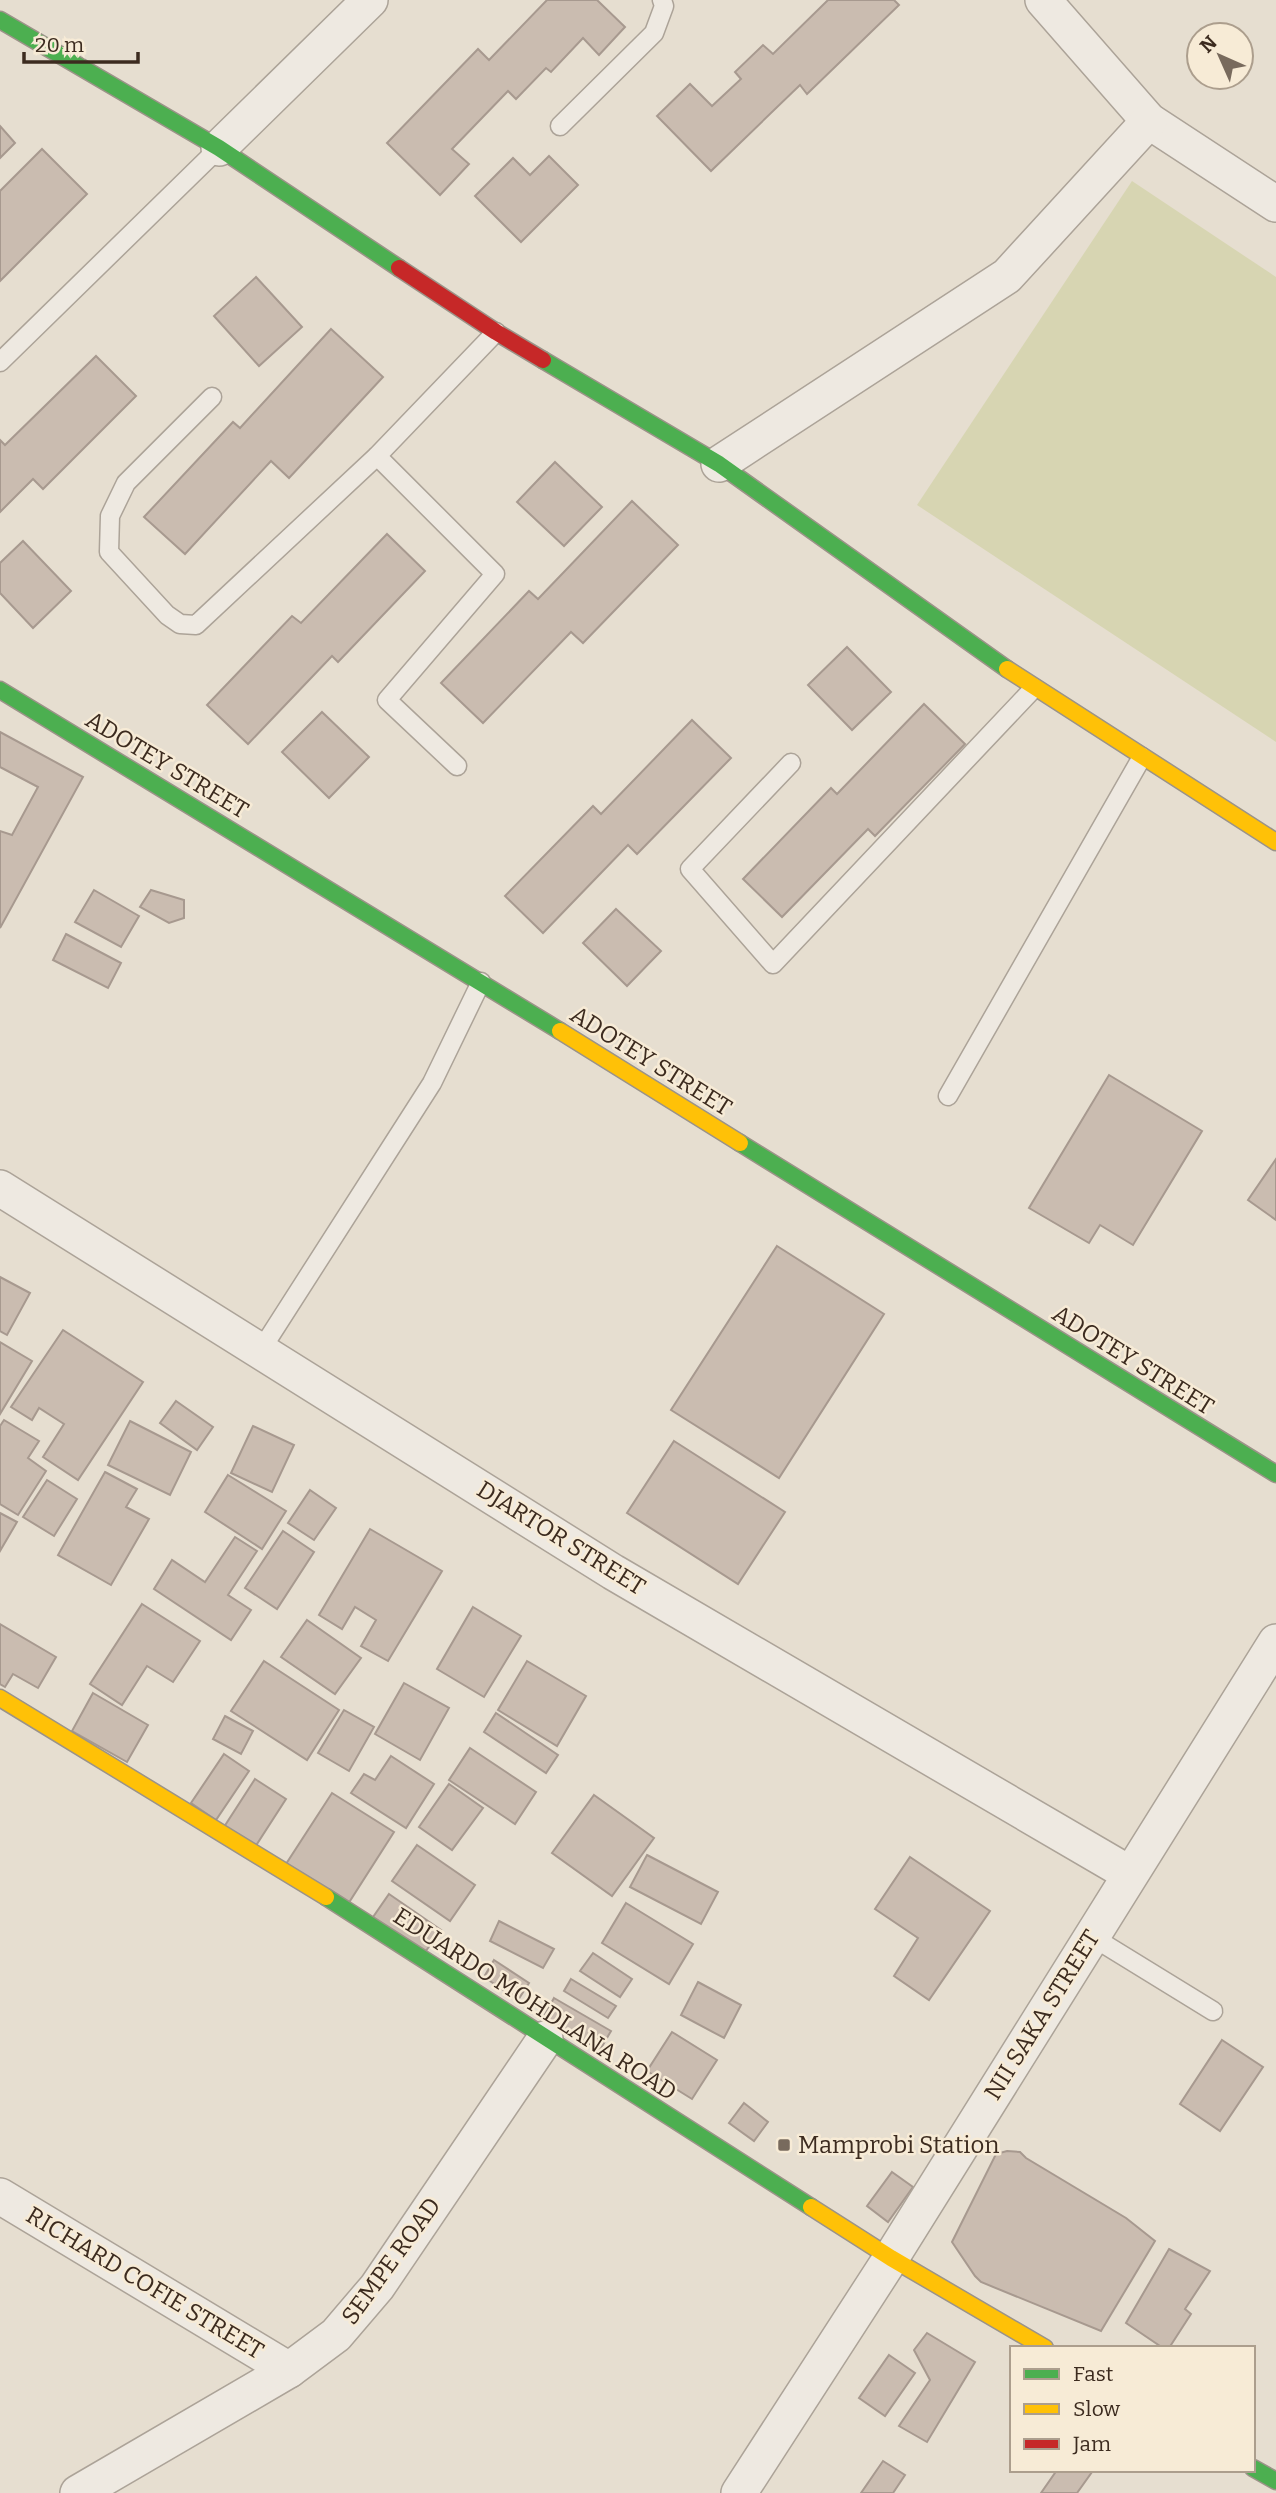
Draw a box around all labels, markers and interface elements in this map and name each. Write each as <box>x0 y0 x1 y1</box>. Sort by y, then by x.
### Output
scale bar <box>24 21 138 65</box>
north arrow <box>1185 21 1255 91</box>
text: N <box>1195 31 1222 58</box>
text: 20 m <box>35 32 84 58</box>
street label: ADOTEY STREET <box>81 705 253 825</box>
street label: ADOTEY STREET <box>565 1000 737 1122</box>
street label: ADOTEY STREET <box>1047 1299 1219 1421</box>
street label: DJARTOR STREET <box>472 1475 650 1601</box>
street label: EDUARDO MOHDLANA ROAD <box>388 1902 682 2106</box>
street label: NII SAKA STREET <box>979 1925 1105 2105</box>
place label: Mamprobi Station <box>798 2131 1000 2159</box>
marker: Mamprobi Station <box>776 2137 792 2153</box>
street label: SEMPE ROAD <box>336 2192 446 2330</box>
street label: RICHARD COFIE STREET <box>21 2201 269 2365</box>
legend <box>1010 2346 1255 2472</box>
text: Fast <box>1073 2361 1114 2387</box>
text: Slow <box>1073 2396 1120 2422</box>
text: Jam <box>1072 2431 1111 2457</box>

